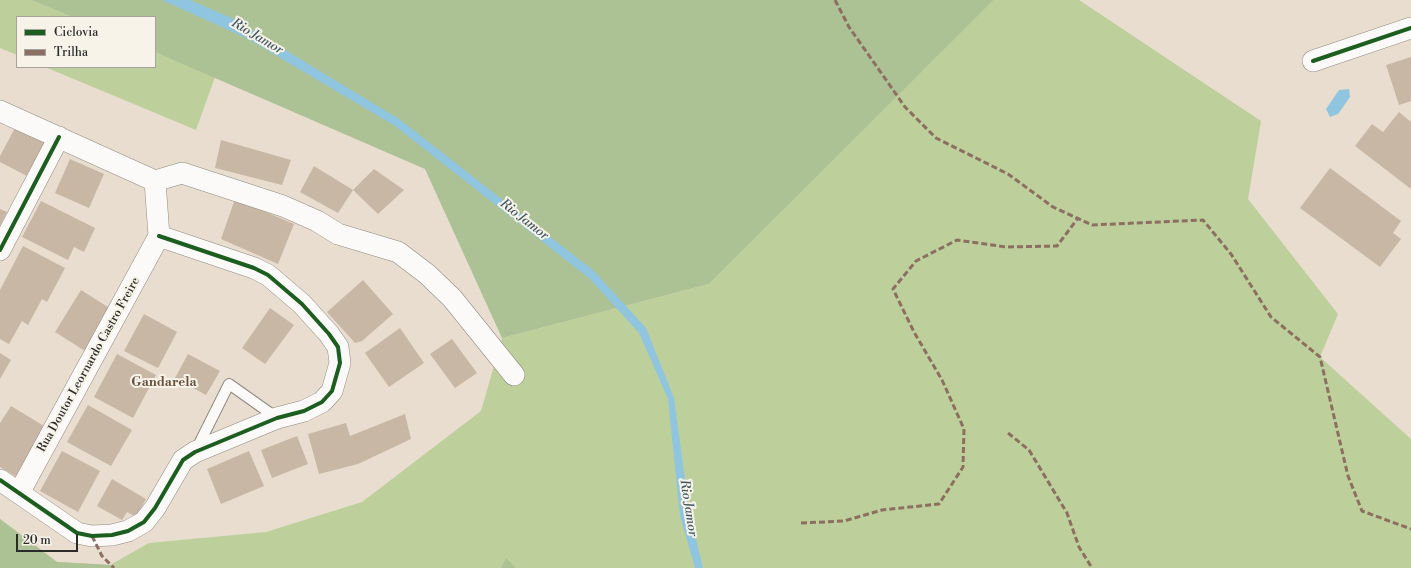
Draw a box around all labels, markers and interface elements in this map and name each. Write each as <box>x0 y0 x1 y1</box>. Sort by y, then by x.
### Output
legend <box>16 16 156 68</box>
water label: Rio Jamor <box>228 16 286 58</box>
text: Ciclovia <box>54 25 98 40</box>
text: Trilha <box>54 45 88 60</box>
water label: Rio Jamor <box>497 196 551 244</box>
street label: Rua Doutor Leornardo Castro Freire <box>35 275 143 455</box>
district label: Gandarela <box>131 375 197 391</box>
water label: Rio Jamor <box>676 478 700 538</box>
scale bar <box>18 526 80 552</box>
text: 20 m <box>23 533 51 548</box>

